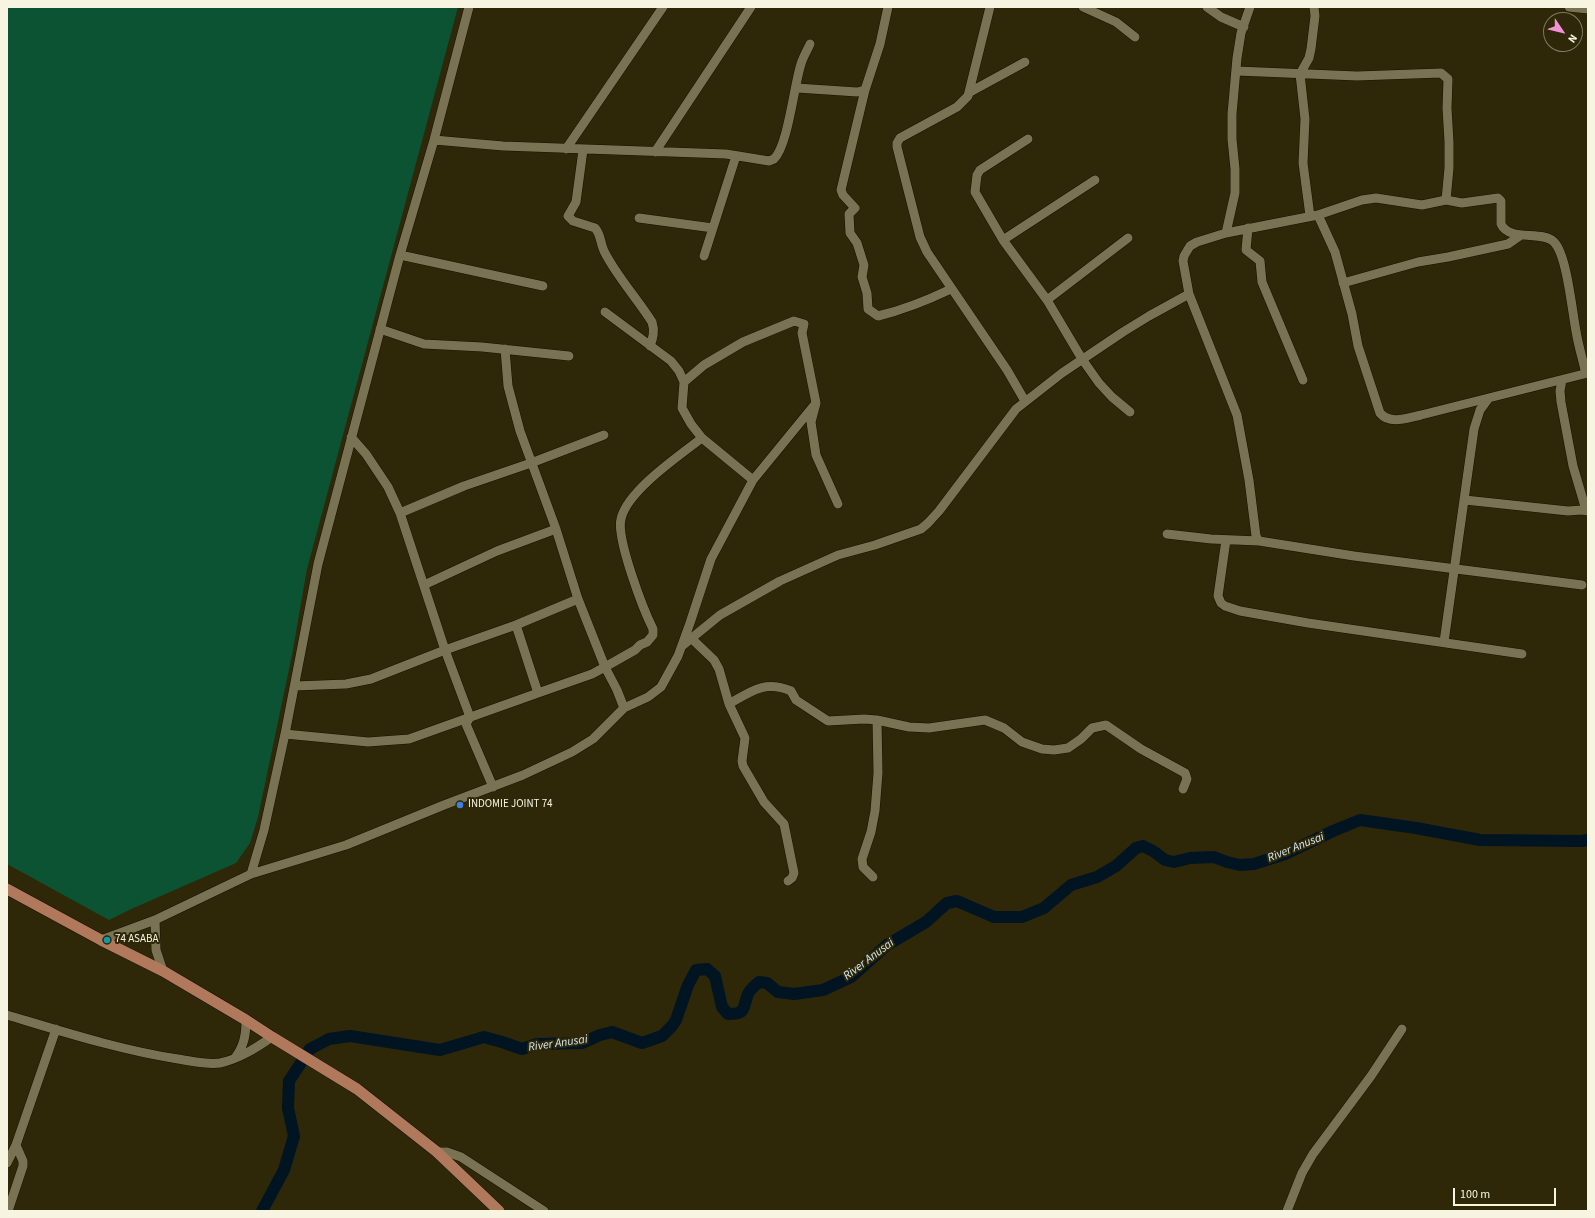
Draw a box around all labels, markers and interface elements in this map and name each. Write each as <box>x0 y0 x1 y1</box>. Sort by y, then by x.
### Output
north arrow <box>1543 12 1583 52</box>
text: N <box>1564 31 1581 46</box>
place label: INDOMIE JOINT 74 <box>468 798 553 812</box>
marker: INDOMIE JOINT 74 <box>455 800 465 810</box>
water label: River Anusai <box>1266 830 1326 866</box>
place label: 74 ASABA <box>115 933 158 947</box>
marker: 74 ASABA <box>102 935 112 945</box>
water label: River Anusai <box>841 936 897 984</box>
water label: River Anusai <box>527 1033 589 1055</box>
scale bar <box>1455 1180 1558 1206</box>
text: 100 m <box>1460 1186 1490 1203</box>

